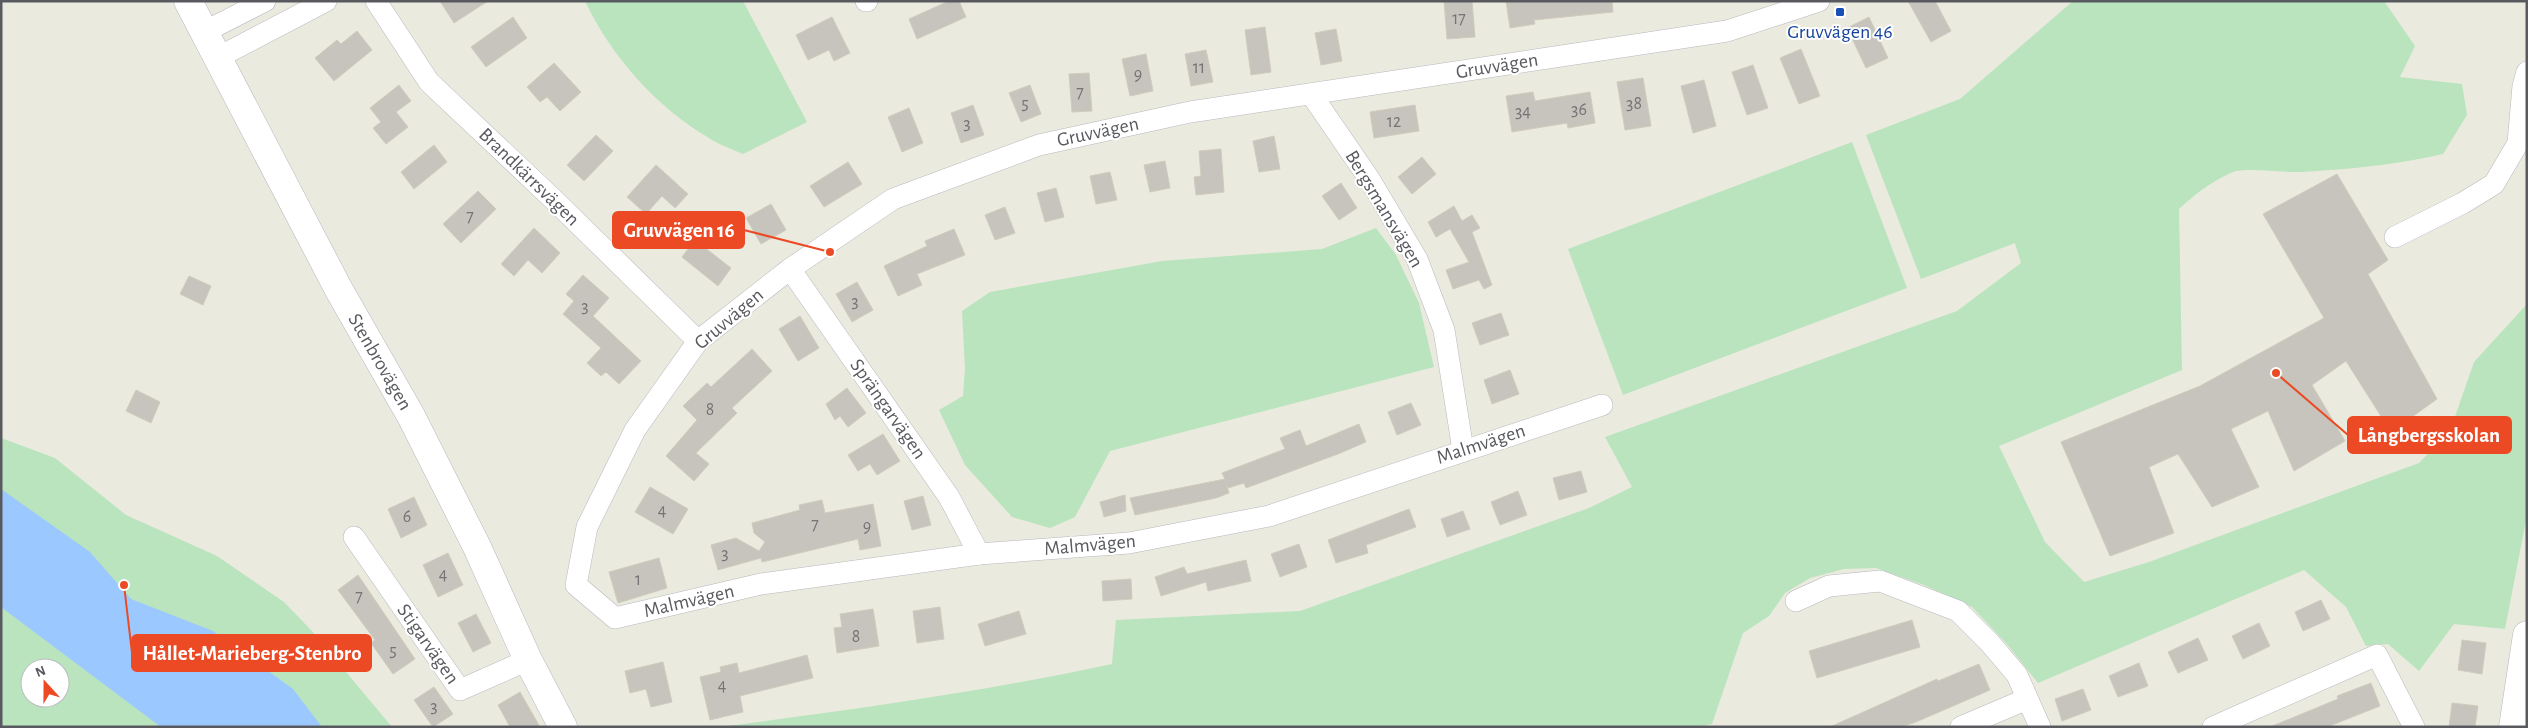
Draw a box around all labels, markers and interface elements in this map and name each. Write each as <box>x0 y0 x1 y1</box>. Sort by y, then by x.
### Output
marker: Gruvvägen 46 <box>1834 6 1846 18</box>
house number: 17 <box>1452 10 1466 28</box>
place label: Gruvvägen 46 <box>1787 22 1893 42</box>
street label: Gruvvägen <box>1454 50 1540 82</box>
house number: 11 <box>1193 59 1205 77</box>
house number: 9 <box>1134 66 1142 84</box>
house number: 7 <box>1076 84 1084 102</box>
house number: 5 <box>1021 95 1029 113</box>
house number: 38 <box>1626 95 1642 113</box>
house number: 36 <box>1571 101 1587 119</box>
house number: 34 <box>1515 103 1531 121</box>
house number: 12 <box>1387 113 1401 131</box>
street label: Gruvvägen <box>1055 114 1141 150</box>
house number: 3 <box>963 115 971 133</box>
street label: Brandkärrsvägen <box>475 124 583 230</box>
street label: Bergsmansvägen <box>1341 147 1427 271</box>
house number: 7 <box>466 208 474 226</box>
callout: Gruvvägen 16 <box>613 212 744 248</box>
text: Gruvvägen 16 <box>623 220 735 241</box>
street label: Gruvvägen <box>691 285 767 353</box>
house number: 3 <box>851 293 859 311</box>
house number: 3 <box>581 298 589 316</box>
street label: Stenbrovägen <box>344 310 416 414</box>
street label: Sprängarvägen <box>846 355 930 463</box>
house number: 8 <box>706 401 714 419</box>
callout: Långbergsskolan <box>2348 417 2511 453</box>
street label: Malmvägen <box>1434 420 1528 468</box>
text: Långbergsskolan <box>2358 425 2500 446</box>
house number: 4 <box>658 502 667 520</box>
house number: 6 <box>403 508 411 526</box>
house number: 7 <box>811 516 819 534</box>
house number: 9 <box>863 518 871 536</box>
street label: Malmvägen <box>1043 531 1137 559</box>
house number: 3 <box>721 545 729 563</box>
house number: 4 <box>439 566 448 584</box>
house number: 1 <box>635 571 641 589</box>
street label: Malmvägen <box>642 581 736 621</box>
house number: 7 <box>355 588 363 606</box>
street label: Stigarvägen <box>393 600 463 688</box>
house number: 8 <box>852 628 860 646</box>
callout: Hållet-Marieberg-Stenbro <box>132 635 371 671</box>
house number: 5 <box>389 642 397 660</box>
text: Hållet-Marieberg-Stenbro <box>142 643 362 664</box>
north arrow <box>20 658 70 708</box>
text: N <box>34 664 48 680</box>
house number: 4 <box>718 677 727 695</box>
house number: 3 <box>430 698 438 716</box>

